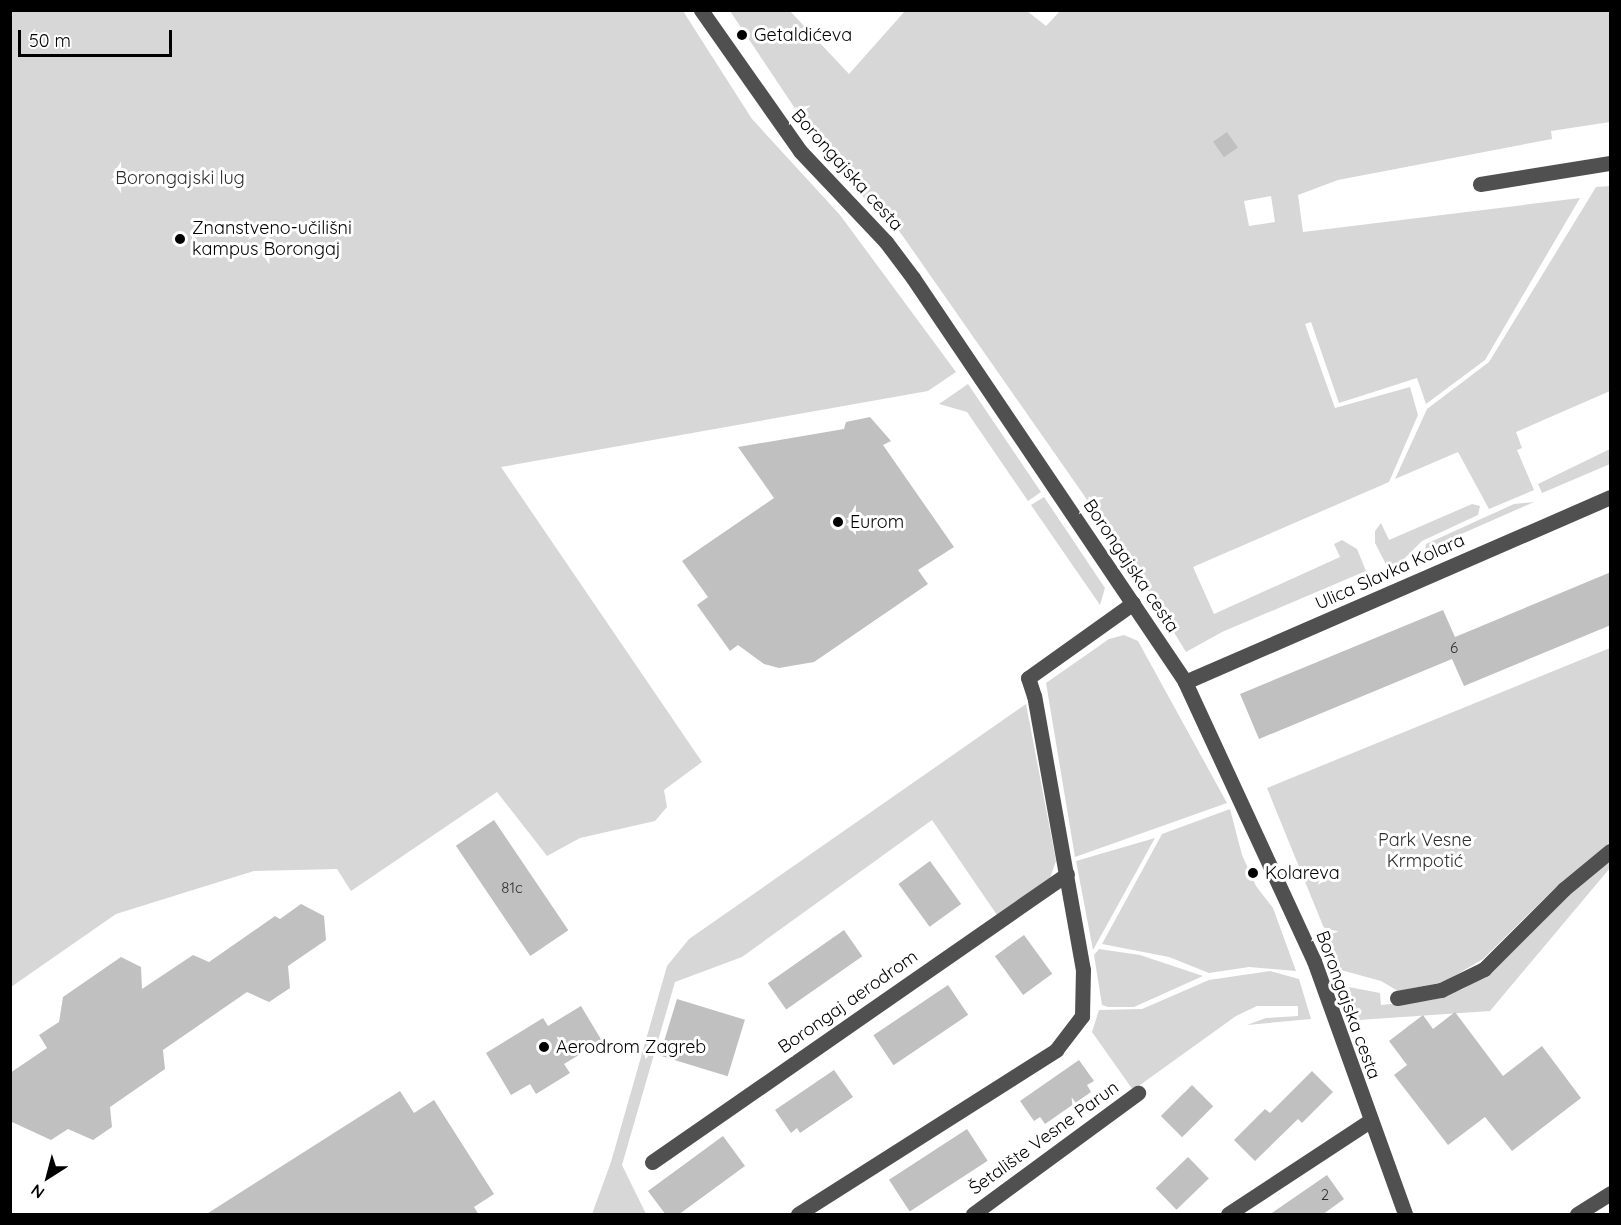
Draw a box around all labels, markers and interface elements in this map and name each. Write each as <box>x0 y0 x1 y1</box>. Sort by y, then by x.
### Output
scale bar <box>21 18 176 56</box>
place label: Getaldićeva <box>754 24 852 46</box>
marker: Getaldićeva <box>735 28 749 42</box>
text: 50 m <box>29 29 71 52</box>
street label: Borongajska cesta <box>787 105 907 235</box>
park label: Borongajski lug <box>115 167 245 189</box>
place label: Znanstveno-učilišni kampus Borongaj <box>192 218 352 260</box>
marker: Znanstveno-učilišni kampus Borongaj <box>173 232 187 246</box>
street label: Borongajska cesta <box>1078 495 1184 637</box>
place label: Eurom <box>850 511 904 533</box>
marker: Eurom <box>831 515 845 529</box>
street label: Ulica Slavka Kolara <box>1312 529 1468 615</box>
house number: 6 <box>1450 639 1458 657</box>
park label: Park Vesne Krmpotić <box>1378 830 1472 872</box>
place label: Kolareva <box>1265 862 1340 884</box>
marker: Kolareva <box>1246 866 1260 880</box>
house number: 81c <box>501 879 523 897</box>
street label: Borongajska cesta <box>1311 928 1385 1082</box>
street label: Borongaj aerodrom <box>774 946 922 1058</box>
place label: Aerodrom Zagreb <box>556 1036 706 1058</box>
marker: Aerodrom Zagreb <box>537 1040 551 1054</box>
street label: Šetalište Vesne Parun <box>965 1076 1123 1200</box>
north arrow <box>18 1147 78 1207</box>
text: N <box>27 1180 48 1203</box>
house number: 2 <box>1321 1186 1329 1204</box>

